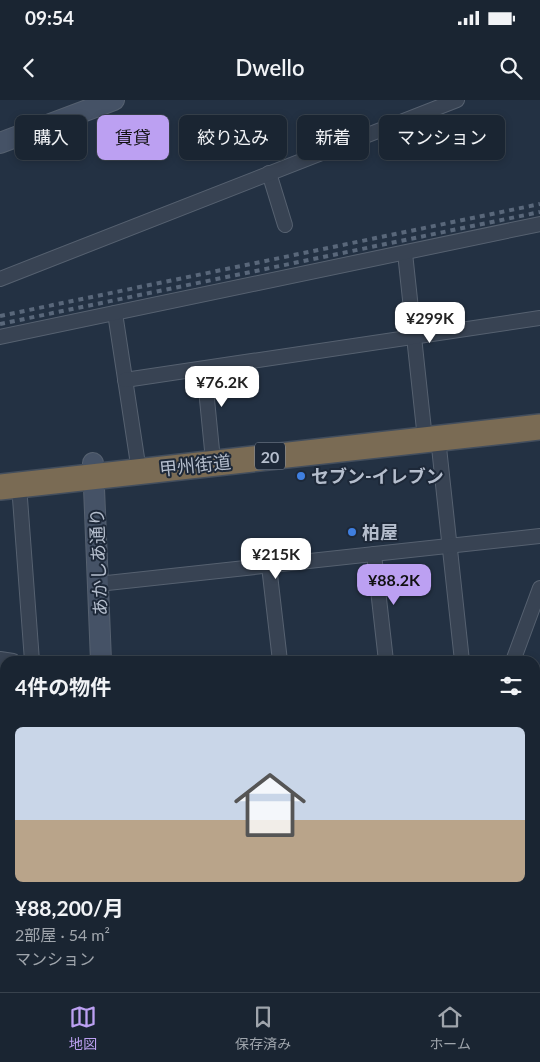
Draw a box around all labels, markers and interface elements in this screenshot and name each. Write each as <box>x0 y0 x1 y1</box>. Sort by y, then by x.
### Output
text: 09:54 <box>25 6 74 29</box>
icon: back <box>15 54 43 82</box>
text: Dwello <box>236 54 304 81</box>
icon: search <box>497 54 525 82</box>
chip: 購入 <box>15 115 87 160</box>
chip: 賃貸 <box>97 115 169 160</box>
chip: 絞り込み <box>179 115 287 160</box>
chip: 新着 <box>297 115 369 160</box>
chip: マンション <box>379 115 505 160</box>
pin: ¥299K <box>395 302 465 344</box>
text: ¥299K <box>406 308 454 327</box>
pin: ¥76.2K <box>181 366 263 408</box>
text: ¥76.2K <box>196 372 248 391</box>
road number: 20 <box>255 442 285 470</box>
street label: 甲州街道 <box>158 450 232 480</box>
place label: セブン-イレブン <box>311 465 444 487</box>
marker: セブン-イレブン <box>295 470 307 482</box>
street label: あかしあ通り <box>85 508 111 616</box>
place label: 柏屋 <box>362 521 398 543</box>
marker: 柏屋 <box>346 526 358 538</box>
pin: ¥215K <box>241 538 311 580</box>
text: ¥215K <box>252 544 300 563</box>
pin: ¥88.2K <box>353 564 435 606</box>
text: ¥88.2K <box>368 570 420 589</box>
icon: filters <box>497 672 525 700</box>
text: 4件の物件 <box>15 674 111 699</box>
icon: home <box>225 760 315 850</box>
text: ¥88,200/月 <box>15 895 124 920</box>
text: 2部屋 · 54 m² <box>15 925 110 944</box>
text: マンション <box>15 949 95 968</box>
tab: 地図 <box>69 1003 97 1053</box>
tab: 保存済み <box>235 1003 291 1053</box>
tab: ホーム <box>429 1003 471 1053</box>

